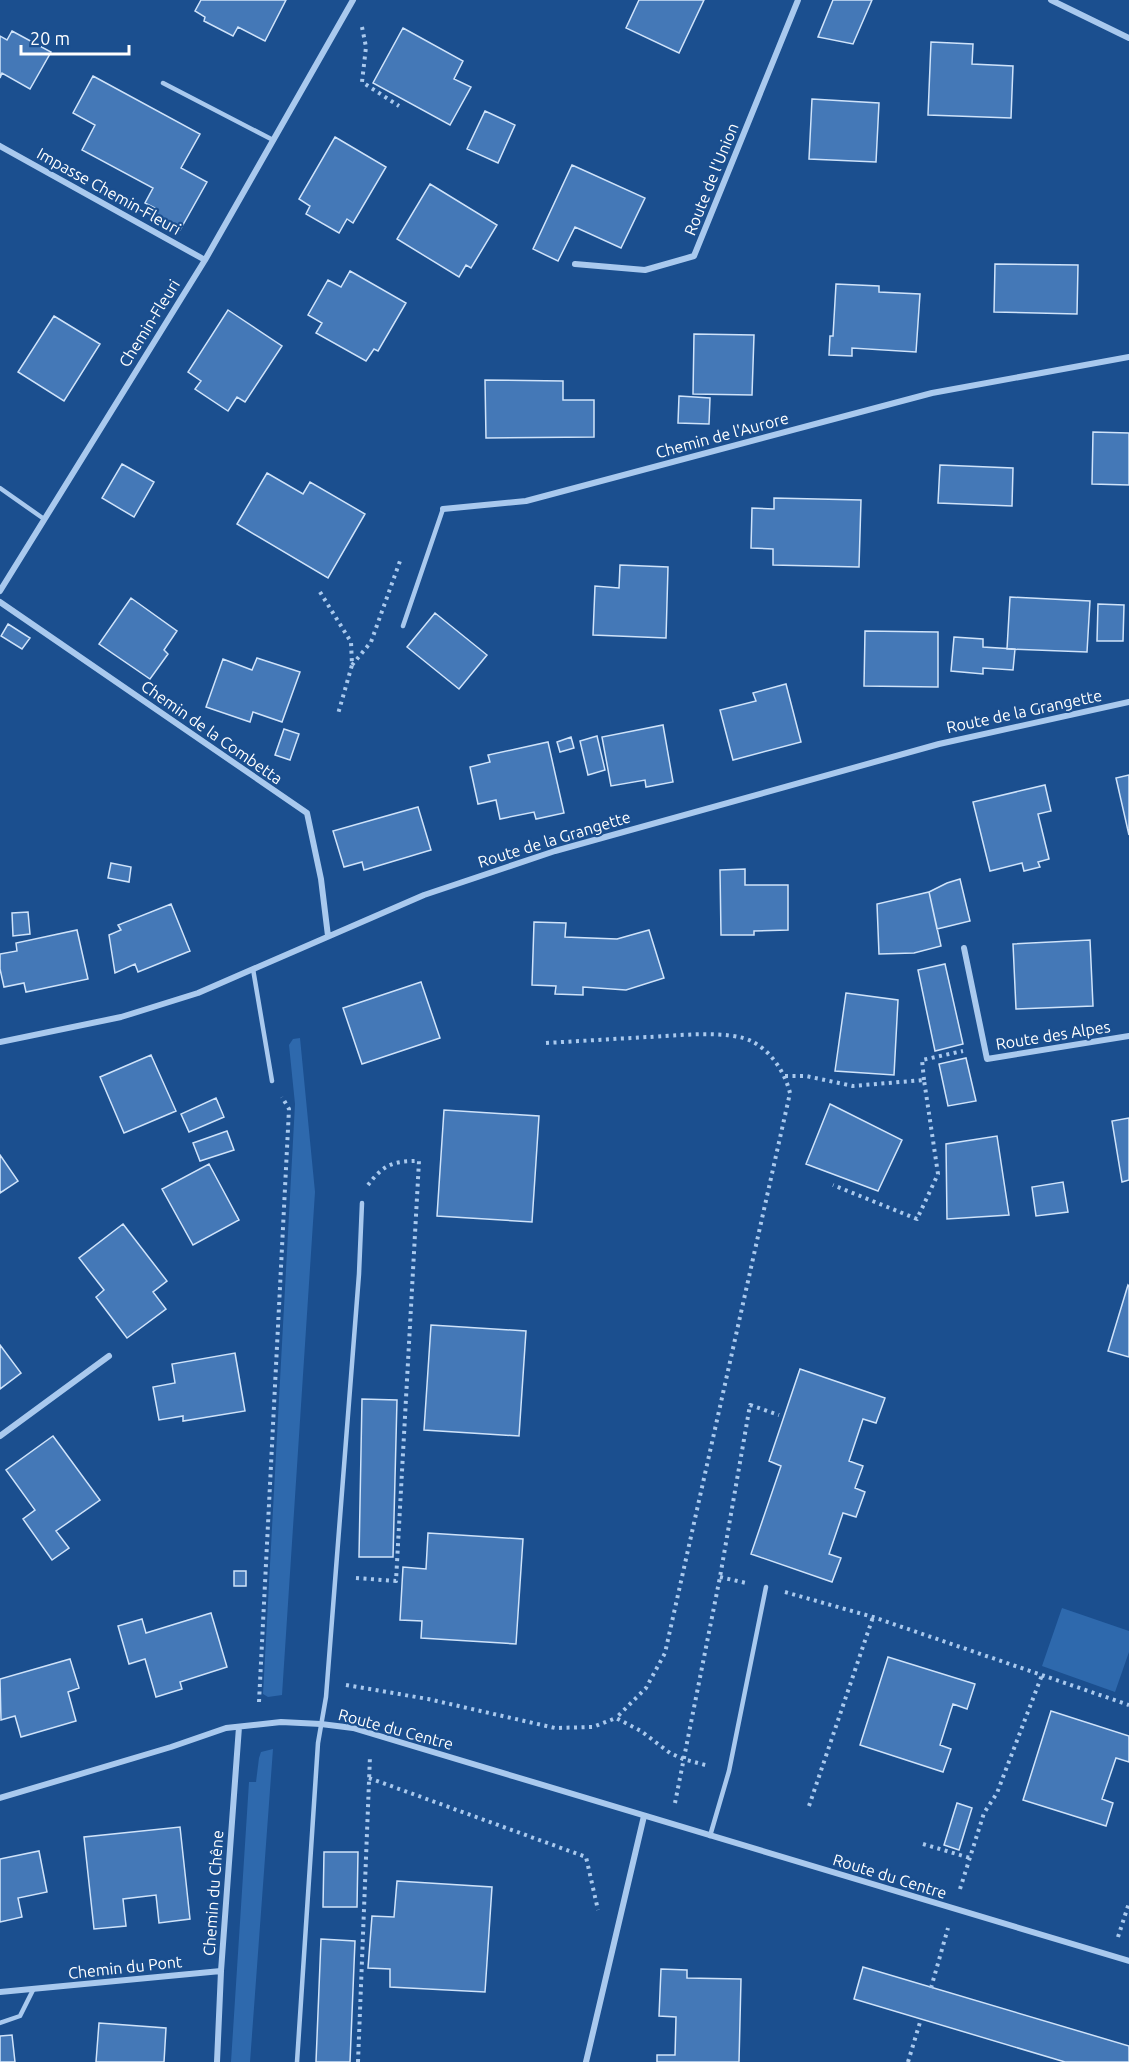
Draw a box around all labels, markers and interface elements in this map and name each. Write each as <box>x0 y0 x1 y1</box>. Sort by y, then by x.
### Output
scale bar <box>21 18 129 56</box>
text: 20 m <box>30 28 70 48</box>
street label: Route de l'Union <box>680 120 742 238</box>
street label: Impasse Chemin-Fleuri <box>34 144 184 238</box>
street label: Chemin-Fleuri <box>115 276 183 370</box>
street label: Chemin de l'Aurore <box>654 409 790 461</box>
street label: Chemin de la Combetta <box>138 676 286 788</box>
street label: Route de la Grangette <box>945 686 1103 736</box>
street label: Route de la Grangette <box>476 807 632 871</box>
street label: Route des Alpes <box>994 1017 1112 1053</box>
street label: Route du Centre <box>337 1705 455 1753</box>
street label: Chemin du Chêne <box>200 1829 226 1957</box>
street label: Route du Centre <box>831 1850 949 1902</box>
street label: Chemin du Pont <box>67 1952 184 1982</box>

